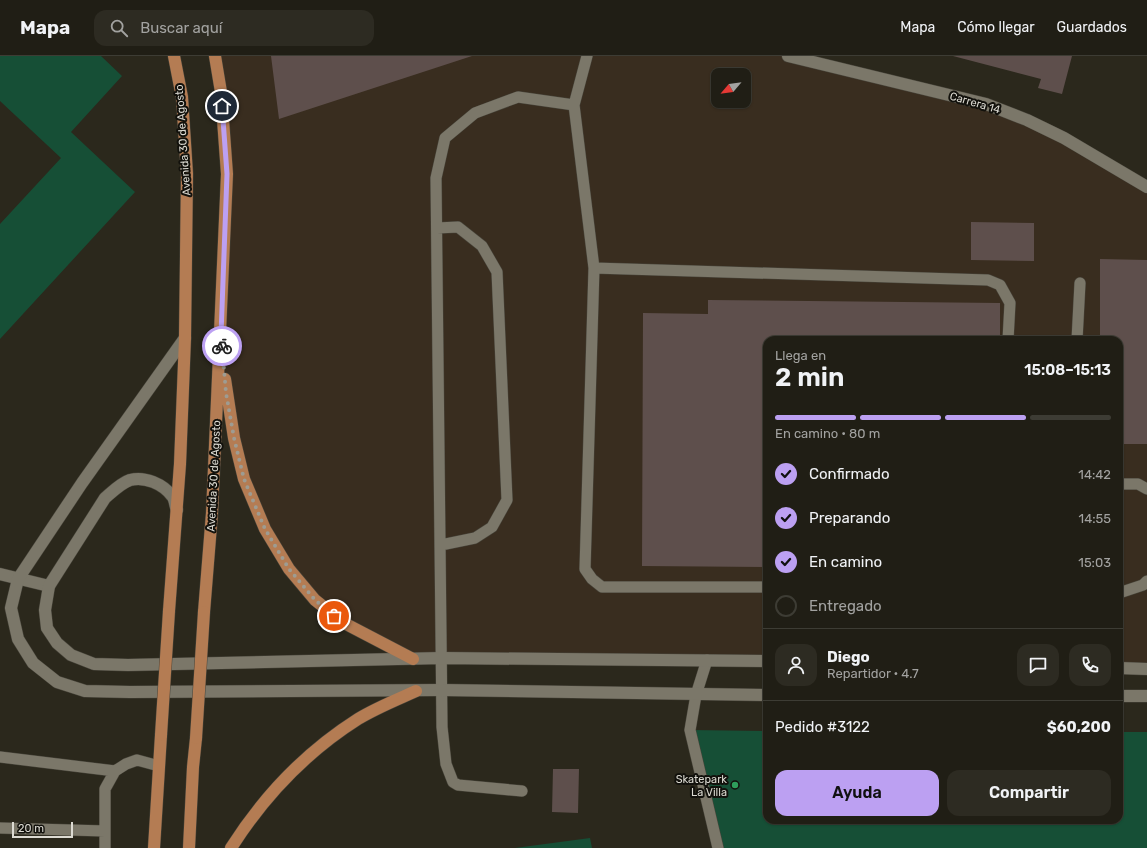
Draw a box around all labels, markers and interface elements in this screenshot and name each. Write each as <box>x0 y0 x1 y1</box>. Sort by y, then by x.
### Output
search box <box>94 10 374 46</box>
text: Mapa <box>20 16 70 39</box>
icon: search <box>108 17 130 39</box>
text: Buscar aquí <box>140 19 222 37</box>
text: Mapa <box>900 19 935 36</box>
text: Cómo llegar <box>957 19 1035 36</box>
text: Guardados <box>1057 19 1127 36</box>
north arrow <box>711 68 751 108</box>
map controls <box>711 68 751 108</box>
street label: Avenida 30 de Agosto <box>173 84 193 196</box>
pin <box>205 89 239 123</box>
street label: Carrera 14 <box>948 90 1002 116</box>
icon: home <box>211 95 233 117</box>
courier <box>202 326 242 366</box>
icon: bike <box>211 335 233 357</box>
text: Llega en <box>775 348 826 363</box>
text: 15:08–15:13 <box>1024 361 1111 379</box>
text: 2 min <box>775 362 844 393</box>
street label: Avenida 30 de Agosto <box>205 420 223 532</box>
text: En camino · 80 m <box>775 426 880 441</box>
icon: check <box>775 463 797 485</box>
text: Confirmado <box>809 465 890 483</box>
text: 14:42 <box>1078 467 1111 482</box>
icon: check <box>775 507 797 529</box>
text: Preparando <box>809 509 890 527</box>
text: 14:55 <box>1079 511 1111 526</box>
icon: check <box>775 551 797 573</box>
text: En camino <box>809 553 882 571</box>
text: 15:03 <box>1078 555 1111 570</box>
text: Entregado <box>809 597 882 615</box>
pin <box>317 599 351 633</box>
icon: bag <box>323 605 345 627</box>
button: person <box>775 644 817 686</box>
button: chat <box>1017 644 1059 686</box>
button: phone <box>1069 644 1111 686</box>
text: Diego <box>827 648 870 666</box>
text: Repartidor · 4.7 <box>827 666 919 681</box>
text: Pedido #3122 <box>775 718 870 736</box>
text: $60,200 <box>1047 718 1111 736</box>
button: Ayuda <box>775 770 939 816</box>
button: Compartir <box>947 770 1111 816</box>
place label: Skatepark La Villa <box>676 773 727 799</box>
marker: Skatepark La Villa <box>730 780 740 790</box>
scale bar <box>12 820 73 839</box>
text: 20 m <box>18 822 44 835</box>

